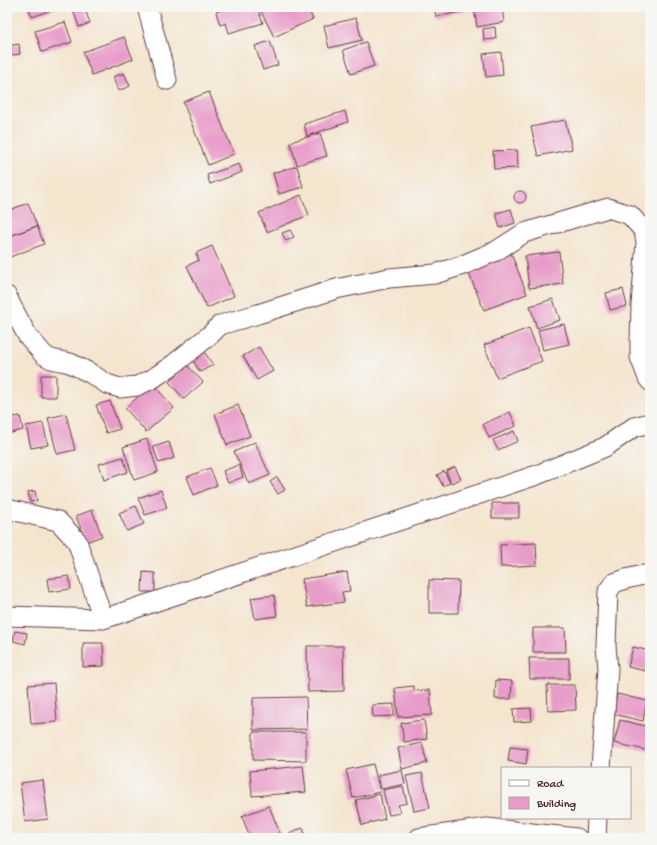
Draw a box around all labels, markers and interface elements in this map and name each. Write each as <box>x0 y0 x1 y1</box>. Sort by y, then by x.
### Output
legend <box>501 767 631 819</box>
text: Road <box>537 778 564 792</box>
text: Building <box>536 798 576 812</box>

